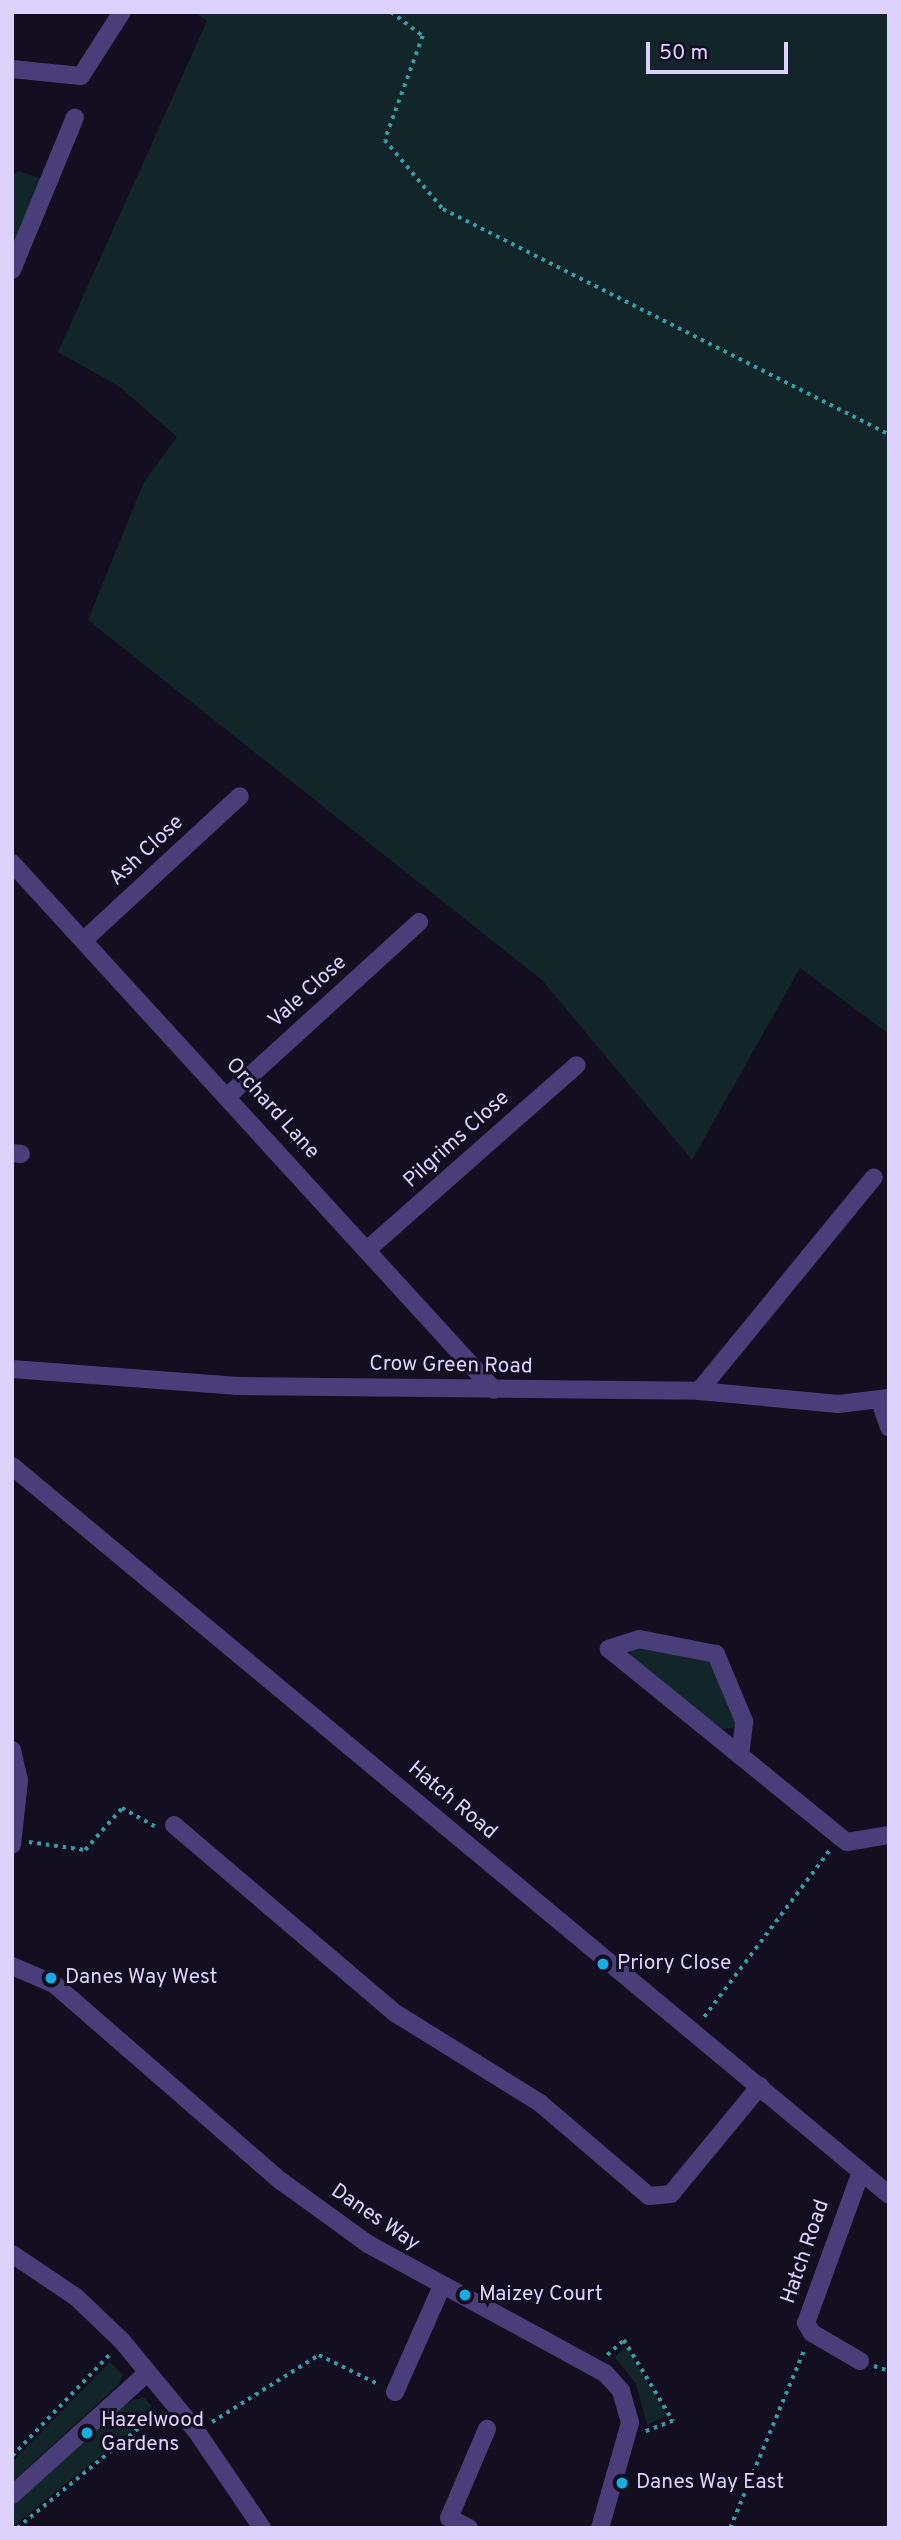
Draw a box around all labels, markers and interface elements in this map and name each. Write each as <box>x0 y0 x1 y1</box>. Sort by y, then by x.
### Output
scale bar <box>649 28 791 72</box>
text: 50 m <box>659 40 708 67</box>
street label: Ash Close <box>105 810 189 892</box>
street label: Vale Close <box>264 950 352 1034</box>
street label: Orchard Lane <box>220 1053 324 1165</box>
street label: Pilgrims Close <box>399 1086 515 1194</box>
street label: Crow Green Road <box>369 1352 533 1380</box>
street label: Hatch Road <box>402 1757 502 1845</box>
place label: Priory Close <box>617 1951 731 1977</box>
marker: Priory Close <box>595 1956 611 1972</box>
place label: Danes Way West <box>65 1965 218 1991</box>
marker: Danes Way West <box>43 1970 59 1986</box>
street label: Danes Way <box>325 2179 425 2257</box>
street label: Hatch Road <box>776 2197 836 2307</box>
place label: Maizey Court <box>479 2282 603 2308</box>
marker: Maizey Court <box>457 2287 473 2303</box>
place label: Hazelwood Gardens <box>101 2408 204 2458</box>
marker: Hazelwood Gardens <box>79 2425 95 2441</box>
place label: Danes Way East <box>636 2470 785 2496</box>
marker: Danes Way East <box>614 2475 630 2491</box>

